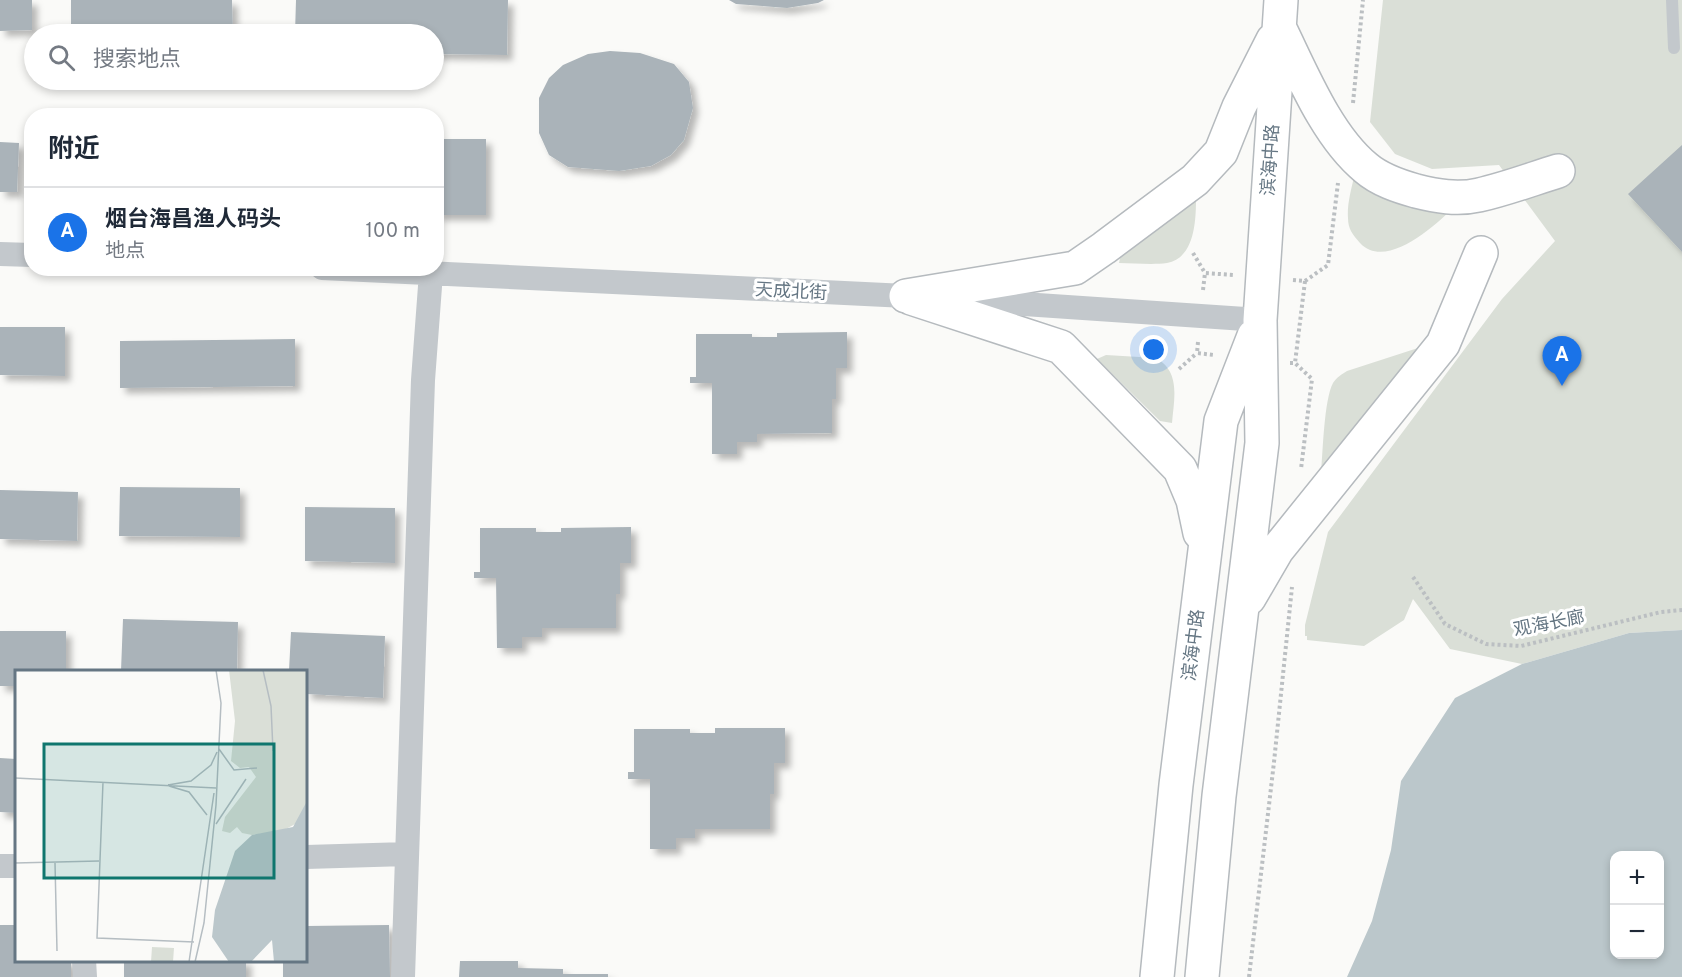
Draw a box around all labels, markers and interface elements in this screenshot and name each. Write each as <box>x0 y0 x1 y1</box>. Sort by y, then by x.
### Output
search box <box>24 24 444 90</box>
icon: search <box>45 41 78 74</box>
text: 搜索地点 <box>93 47 181 74</box>
street label: 滨海中路 <box>1258 123 1285 197</box>
text: 附近 <box>48 134 100 167</box>
text: 烟台海昌渔人码头 <box>105 207 281 234</box>
text: A <box>60 219 75 245</box>
text: 100 m <box>365 219 420 245</box>
text: 地点 <box>105 239 145 265</box>
street label: 天成北街 <box>754 279 827 306</box>
your location <box>1139 335 1168 364</box>
pin: A <box>1542 336 1582 386</box>
street label: 观海长廊 <box>1512 606 1587 643</box>
street label: 滨海中路 <box>1179 608 1210 682</box>
inset map <box>15 670 308 962</box>
map controls <box>1610 851 1664 959</box>
button: + <box>1610 851 1664 905</box>
button: − <box>1610 905 1664 959</box>

